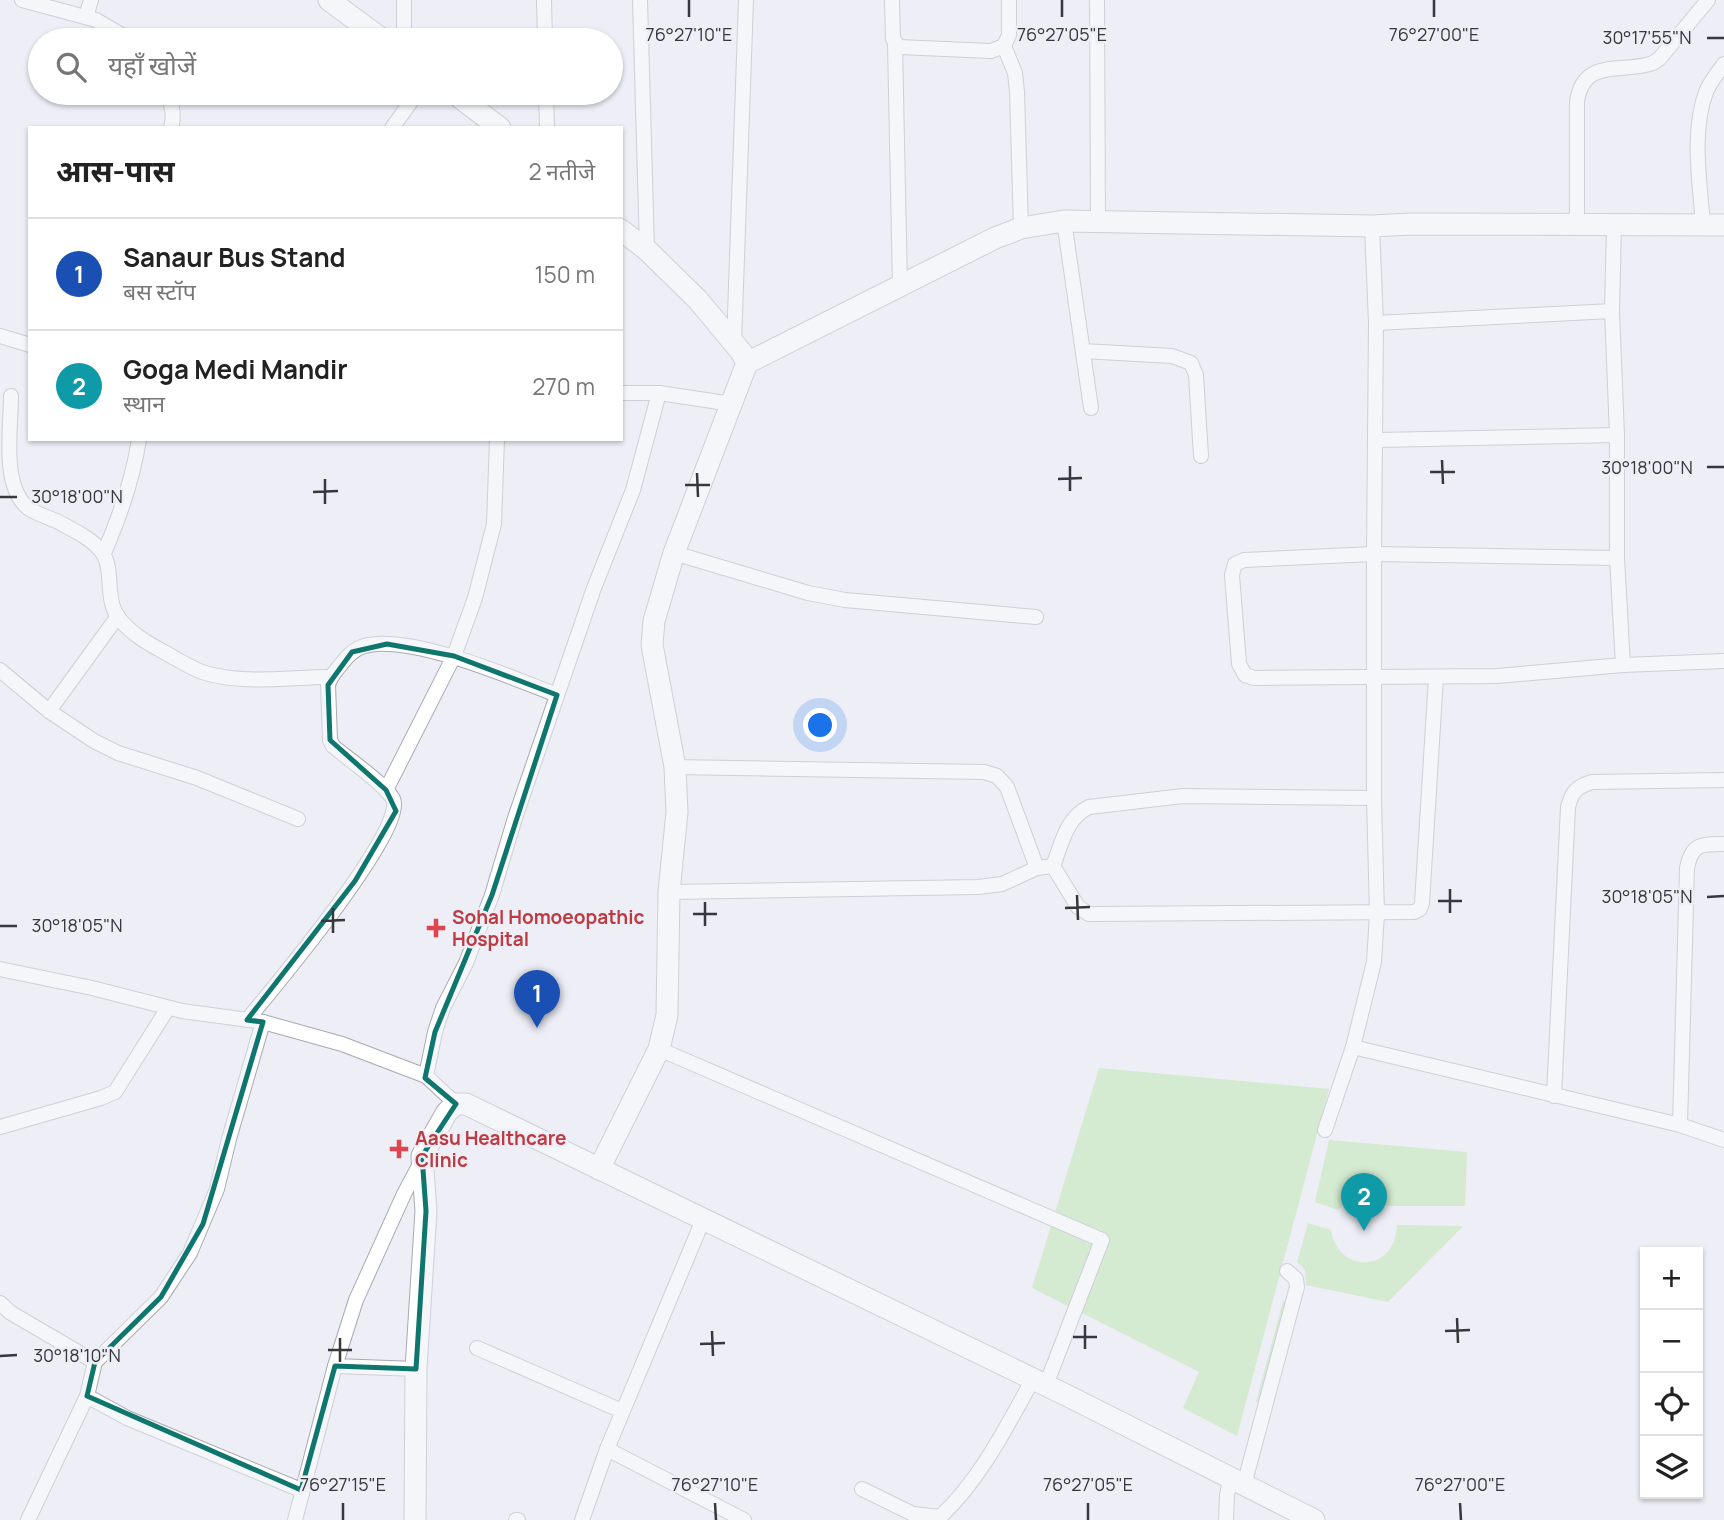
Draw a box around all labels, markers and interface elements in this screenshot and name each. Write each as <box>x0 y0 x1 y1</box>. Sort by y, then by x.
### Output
text: 76°27'10"E <box>646 22 732 46</box>
text: 76°27'05"E <box>1017 22 1107 46</box>
text: 76°27'00"E <box>1389 22 1479 46</box>
text: 30°17'55"N <box>1602 25 1692 49</box>
search box <box>28 28 623 105</box>
text: यहाँ खोजें <box>108 47 196 83</box>
icon: search <box>52 48 90 86</box>
text: आस-पास <box>56 150 175 191</box>
text: 2 नतीजे <box>528 155 595 187</box>
text: Sanaur Bus Stand <box>123 239 346 275</box>
text: 1 <box>74 258 84 290</box>
text: 150 m <box>535 258 595 290</box>
text: बस स्टॉप <box>123 275 196 307</box>
text: Goga Medi Mandir <box>123 351 348 387</box>
text: 2 <box>72 370 86 402</box>
text: 270 m <box>532 370 595 402</box>
text: स्थान <box>123 387 165 419</box>
text: 30°18'00"N <box>1601 455 1693 479</box>
text: 30°18'00"N <box>31 484 123 508</box>
your location <box>803 708 837 742</box>
text: 30°18'05"N <box>1601 884 1693 908</box>
place label: Sohal Homoeopathic Hospital <box>452 904 645 952</box>
text: 30°18'05"N <box>31 913 123 937</box>
marker: Sohal Homoeopathic Hospital <box>426 918 446 938</box>
pin: 1 <box>514 970 560 1028</box>
place label: Aasu Healthcare Clinic <box>415 1125 567 1173</box>
marker: Aasu Healthcare Clinic <box>389 1139 409 1159</box>
pin: 2 <box>1341 1173 1387 1231</box>
map controls <box>1640 1247 1703 1499</box>
button: + <box>1640 1247 1703 1310</box>
button: − <box>1640 1310 1703 1373</box>
text: 30°18'10"N <box>33 1343 121 1367</box>
button: locate <box>1640 1373 1703 1436</box>
button: layers <box>1640 1436 1703 1499</box>
text: 76°27'15"E <box>300 1472 386 1496</box>
text: 76°27'10"E <box>672 1472 758 1496</box>
text: 76°27'05"E <box>1043 1472 1133 1496</box>
text: 76°27'00"E <box>1415 1472 1505 1496</box>

